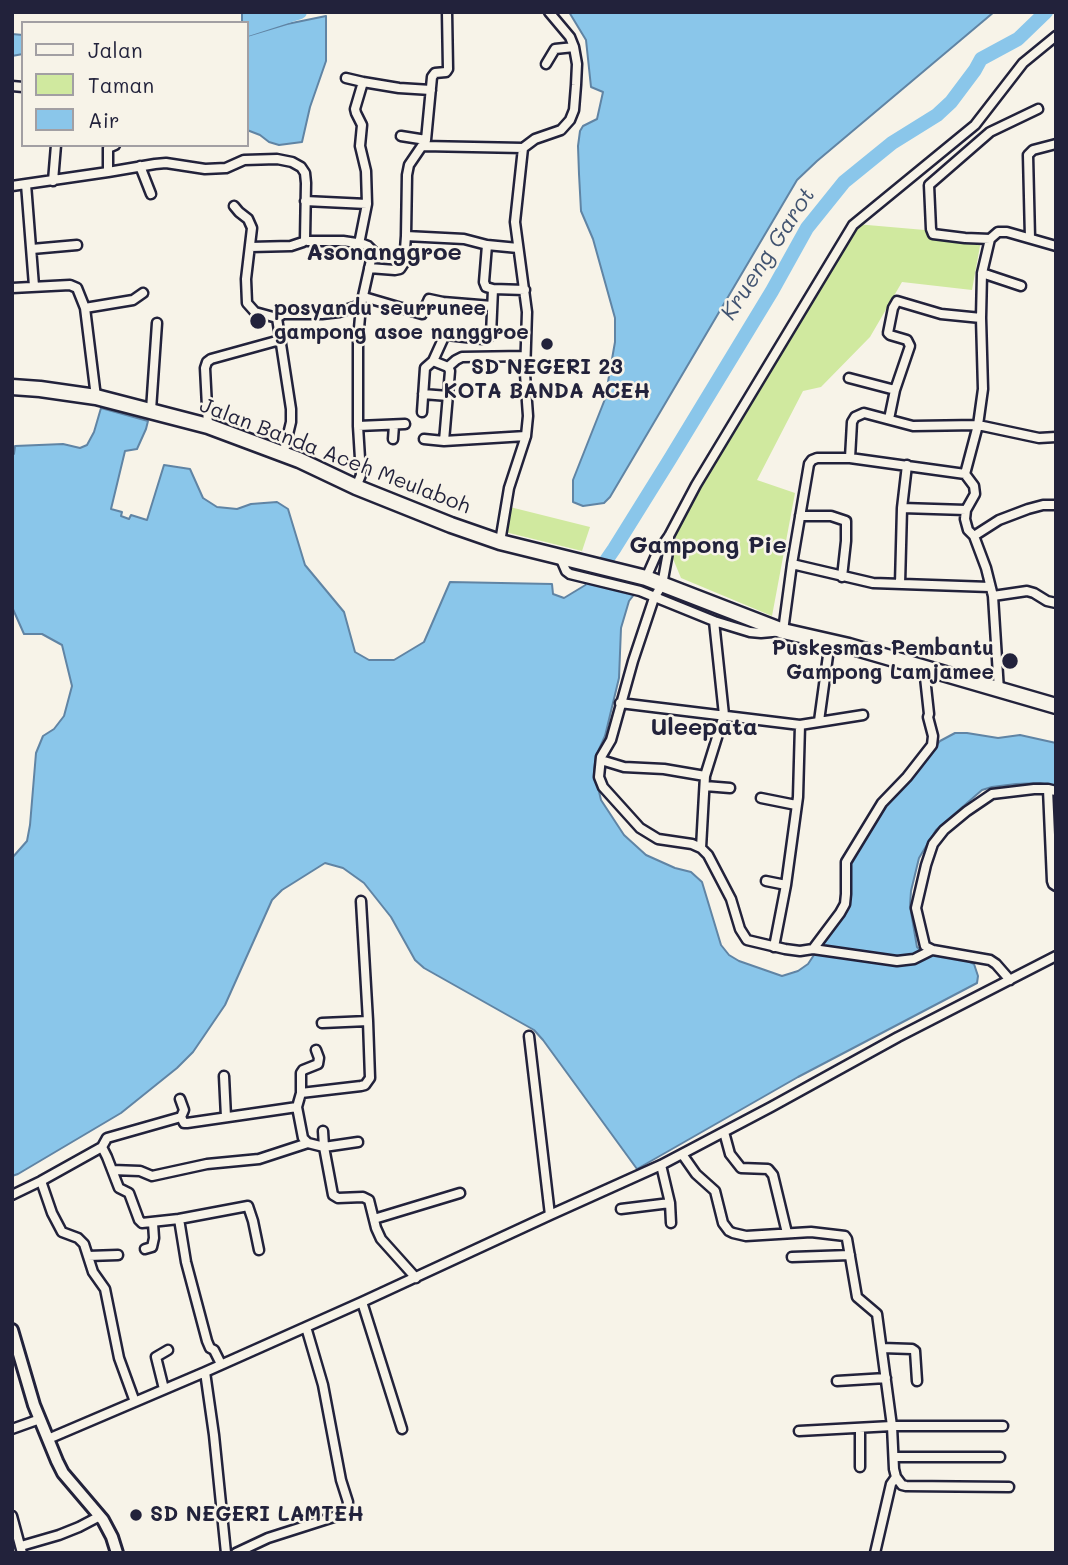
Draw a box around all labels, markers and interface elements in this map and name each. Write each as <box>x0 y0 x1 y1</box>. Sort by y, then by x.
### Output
legend <box>21 21 248 147</box>
text: Jalan <box>88 36 143 63</box>
text: Taman <box>88 71 154 98</box>
text: Air <box>88 106 120 133</box>
water label: Krueng Garot <box>715 183 821 325</box>
district label: Asonanggroe <box>306 239 462 267</box>
place label: posyandu seurrunee gampong asoe nanggroe <box>274 296 529 346</box>
marker: posyandu seurrunee gampong asoe nanggroe <box>248 311 268 331</box>
marker: SD NEGERI 23 KOTA BANDA ACEH <box>539 336 555 352</box>
place label: SD NEGERI 23 KOTA BANDA ACEH <box>444 355 650 405</box>
street label: Jalan Banda Aceh Meulaboh <box>196 393 474 519</box>
district label: Gampong Pie <box>629 532 787 560</box>
place label: Puskesmas Pembantu Gampong Lamjamee <box>772 636 994 686</box>
marker: Puskesmas Pembantu Gampong Lamjamee <box>1000 651 1020 671</box>
district label: Uleepata <box>650 714 758 742</box>
place label: SD NEGERI LAMTEH <box>150 1502 364 1528</box>
marker: SD NEGERI LAMTEH <box>128 1507 144 1523</box>

